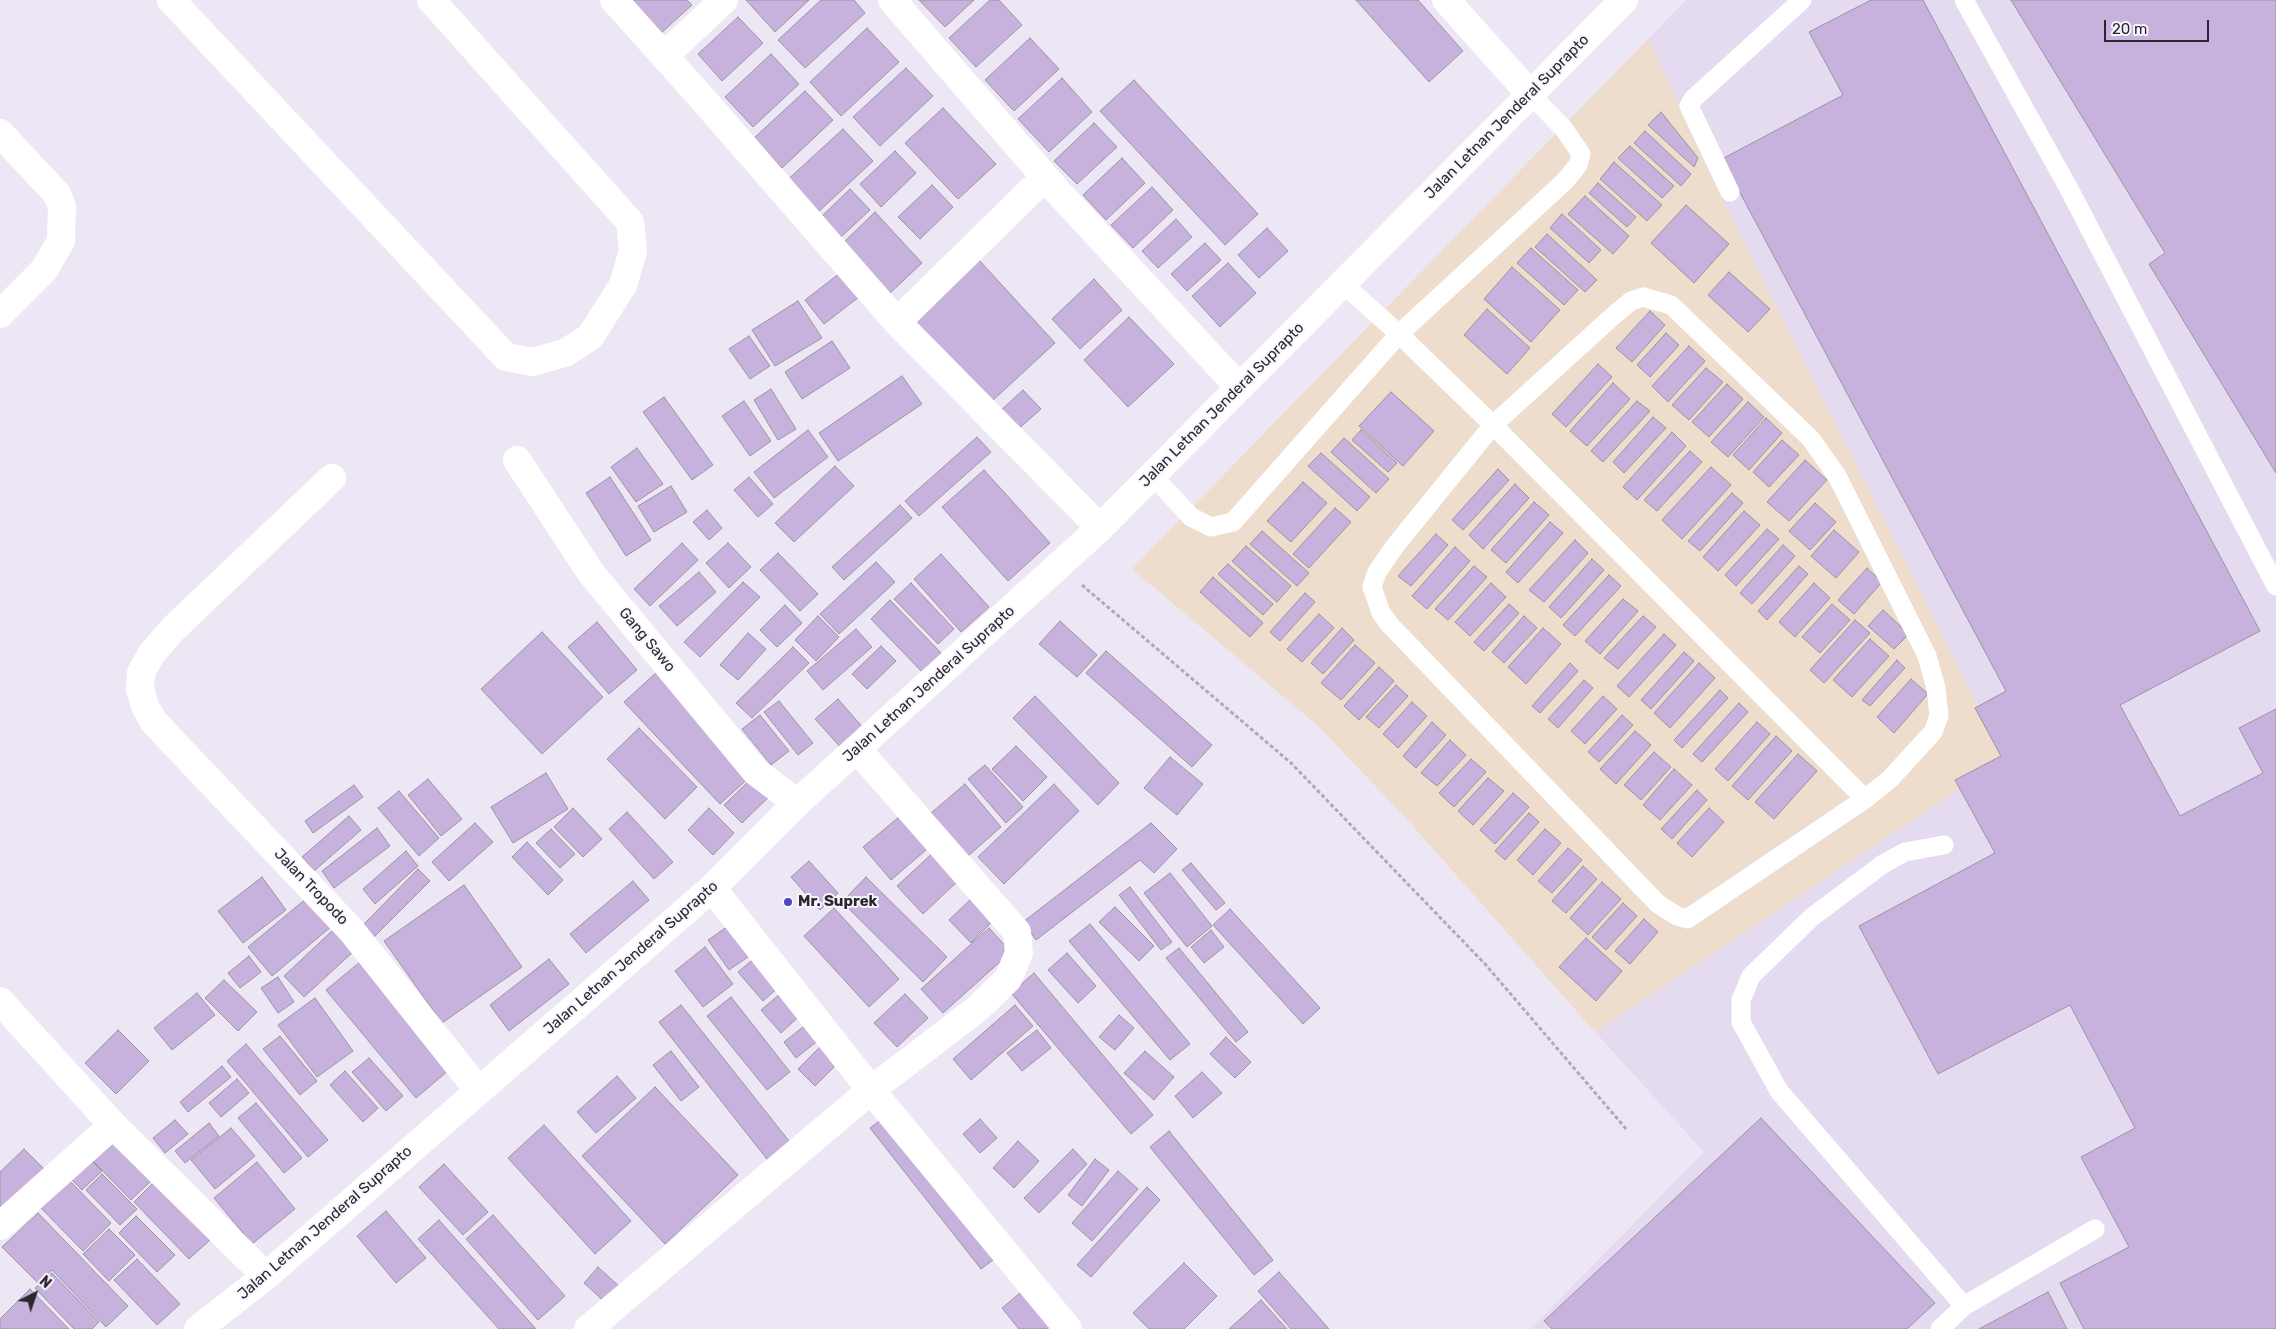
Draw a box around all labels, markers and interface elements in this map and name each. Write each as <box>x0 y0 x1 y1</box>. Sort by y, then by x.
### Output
scale bar <box>2106 10 2211 42</box>
text: 20 m <box>2112 20 2147 38</box>
street label: Jalan Letnan Jenderal Suprapto <box>1421 31 1593 203</box>
street label: Jalan Letnan Jenderal Suprapto <box>1136 319 1308 491</box>
street label: Jalan Letnan Jenderal Suprapto <box>839 602 1019 766</box>
street label: Gang Sawo <box>615 604 679 676</box>
street label: Jalan Tropodo <box>270 845 352 929</box>
street label: Jalan Letnan Jenderal Suprapto <box>540 877 722 1039</box>
place label: Mr. Suprek <box>798 893 877 911</box>
marker: Mr. Suprek <box>782 896 794 908</box>
street label: Jalan Letnan Jenderal Suprapto <box>234 1142 416 1304</box>
north arrow <box>10 1269 60 1319</box>
text: N <box>36 1273 55 1292</box>

